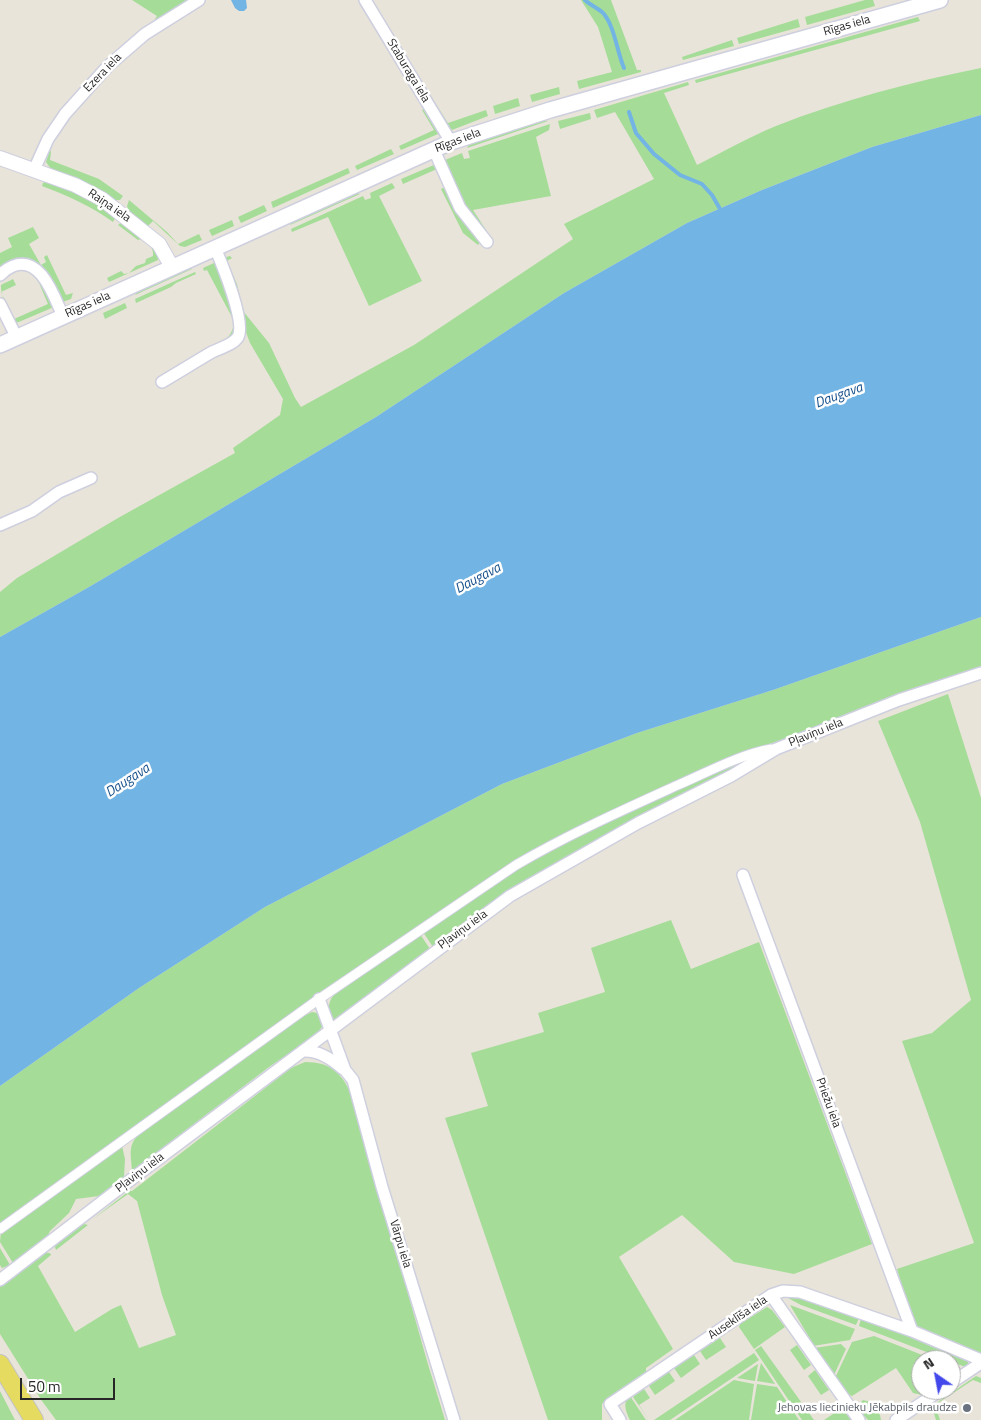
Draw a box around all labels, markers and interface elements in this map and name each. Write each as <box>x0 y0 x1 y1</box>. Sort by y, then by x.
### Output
street label: Rīgas iela <box>822 12 872 40</box>
street label: Staburaga iela <box>383 37 433 105</box>
street label: Ezera iela <box>81 51 125 95</box>
street label: Rīgas iela <box>433 126 483 156</box>
street label: Raiņa iela <box>85 186 133 226</box>
street label: Rīgas iela <box>63 289 113 321</box>
water label: Daugava <box>813 380 865 412</box>
water label: Daugava <box>452 560 504 598</box>
street label: Pļaviņu iela <box>787 716 845 750</box>
water label: Daugava <box>103 761 153 801</box>
street label: Pļaviņu iela <box>436 907 490 953</box>
street label: Priežu iela <box>812 1076 844 1130</box>
street label: Pļaviņu iela <box>113 1150 167 1196</box>
street label: Vārpu iela <box>386 1218 414 1270</box>
street label: Auseklīša iela <box>706 1293 770 1343</box>
north arrow <box>911 1350 961 1400</box>
text: N <box>918 1351 938 1374</box>
scale bar <box>22 1368 118 1400</box>
text: 50 m <box>28 1375 61 1398</box>
place label: Jehovas liecinieku Jēkabpils draudze <box>778 1401 957 1415</box>
marker: Jehovas liecinieku Jēkabpils draudze <box>961 1402 973 1414</box>

